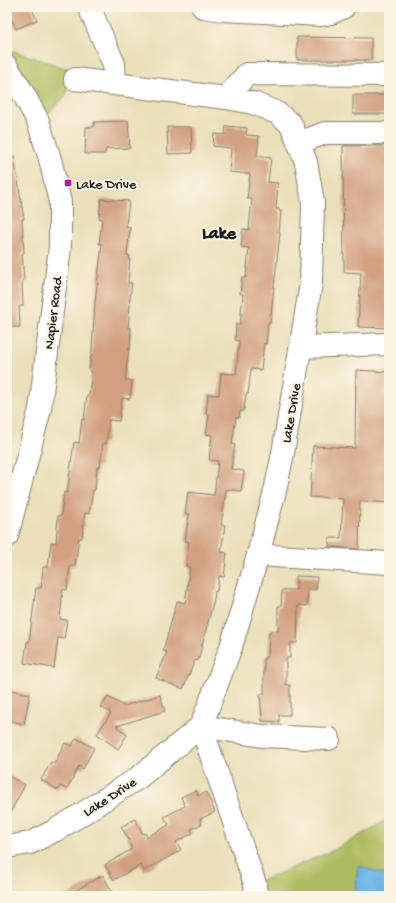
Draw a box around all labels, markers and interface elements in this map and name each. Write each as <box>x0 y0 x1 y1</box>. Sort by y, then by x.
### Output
place label: Lake Drive <box>76 177 137 194</box>
marker: Lake Drive <box>63 178 73 188</box>
district label: Lake <box>202 224 237 245</box>
street label: Napier Road <box>42 274 68 351</box>
street label: Lake Drive <box>279 382 306 445</box>
street label: Lake Drive <box>80 774 141 822</box>

